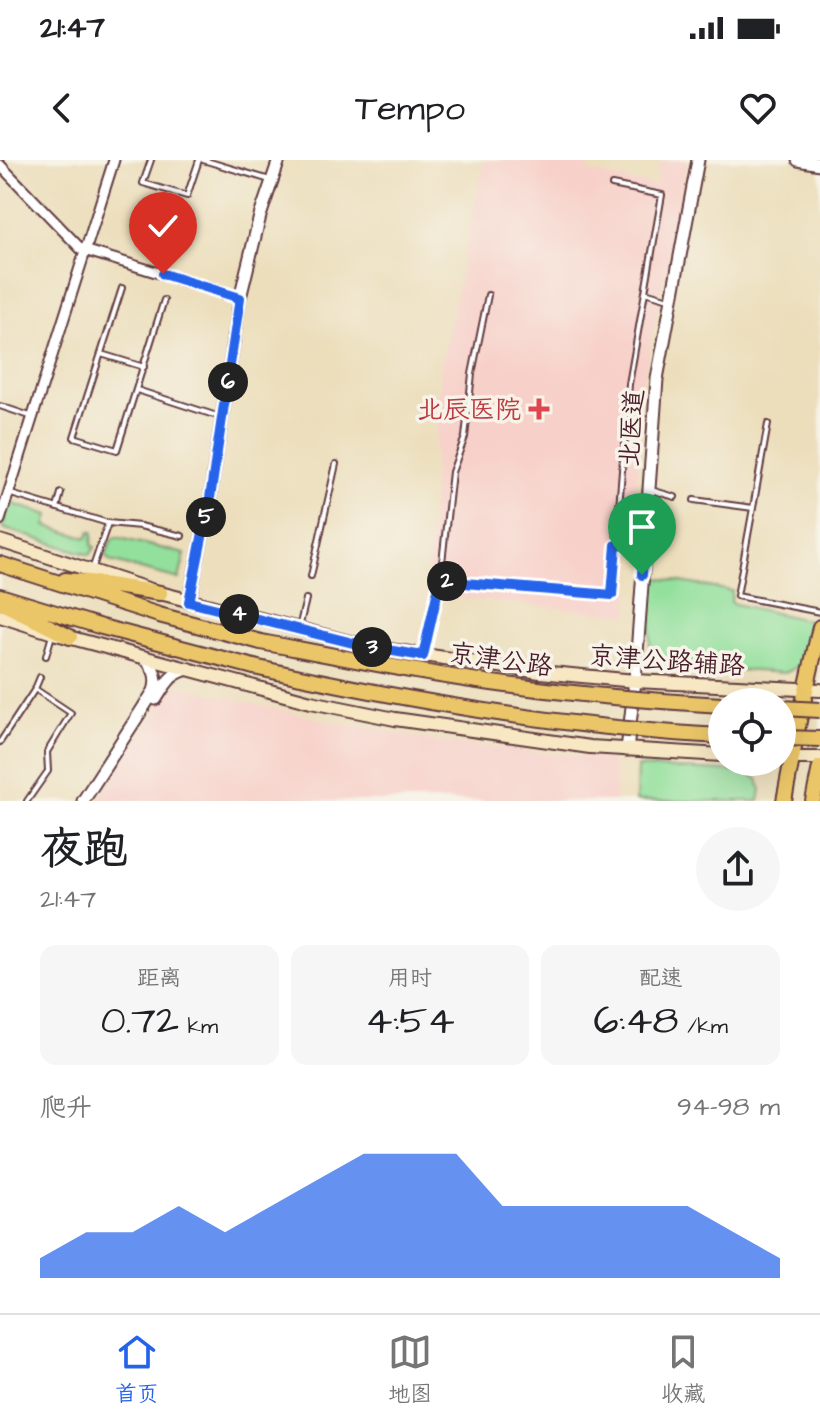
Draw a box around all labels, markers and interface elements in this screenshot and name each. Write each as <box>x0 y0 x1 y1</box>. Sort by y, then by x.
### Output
text: 21:47 <box>40 7 105 49</box>
text: Tempo <box>355 83 465 134</box>
icon: back <box>40 86 84 130</box>
icon: heart <box>736 86 780 130</box>
pin <box>129 192 197 274</box>
icon: check <box>141 204 185 248</box>
pin: 6 <box>208 362 248 402</box>
text: 6 <box>221 366 235 397</box>
street label: 北医道 <box>611 388 653 468</box>
place label: 北辰医院 <box>417 392 521 428</box>
marker: 北辰医院 <box>528 398 550 420</box>
pin <box>608 493 676 575</box>
pin: 5 <box>186 497 226 537</box>
text: 5 <box>198 501 214 532</box>
icon: arrive <box>620 505 664 549</box>
pin: 2 <box>427 561 467 601</box>
text: 2 <box>441 565 453 596</box>
pin: 4 <box>219 594 259 634</box>
text: 4 <box>232 598 246 629</box>
pin: 3 <box>352 627 392 667</box>
text: 3 <box>366 631 378 662</box>
street label: 京津公路 <box>447 635 555 685</box>
street label: 京津公路辅路 <box>588 638 746 684</box>
map controls <box>708 688 796 776</box>
button: locate <box>708 688 796 776</box>
text: 夜跑 <box>40 820 128 881</box>
button: share <box>696 827 780 911</box>
text: 21:47 <box>40 881 96 917</box>
text: 距离 <box>137 963 181 994</box>
text: 用时 <box>388 963 432 994</box>
text: 配速 <box>639 963 683 994</box>
text: 0.72 <box>100 994 179 1049</box>
text: 4:54 <box>365 994 455 1049</box>
text: 6:48 <box>593 994 678 1049</box>
text: km <box>179 1011 218 1042</box>
text: /km <box>678 1011 728 1042</box>
text: 94–98 m <box>677 1089 780 1125</box>
text: 爬升 <box>40 1090 92 1126</box>
tab: 首页 <box>115 1330 159 1410</box>
tab: 地图 <box>388 1330 432 1410</box>
tab: 收藏 <box>661 1330 705 1410</box>

